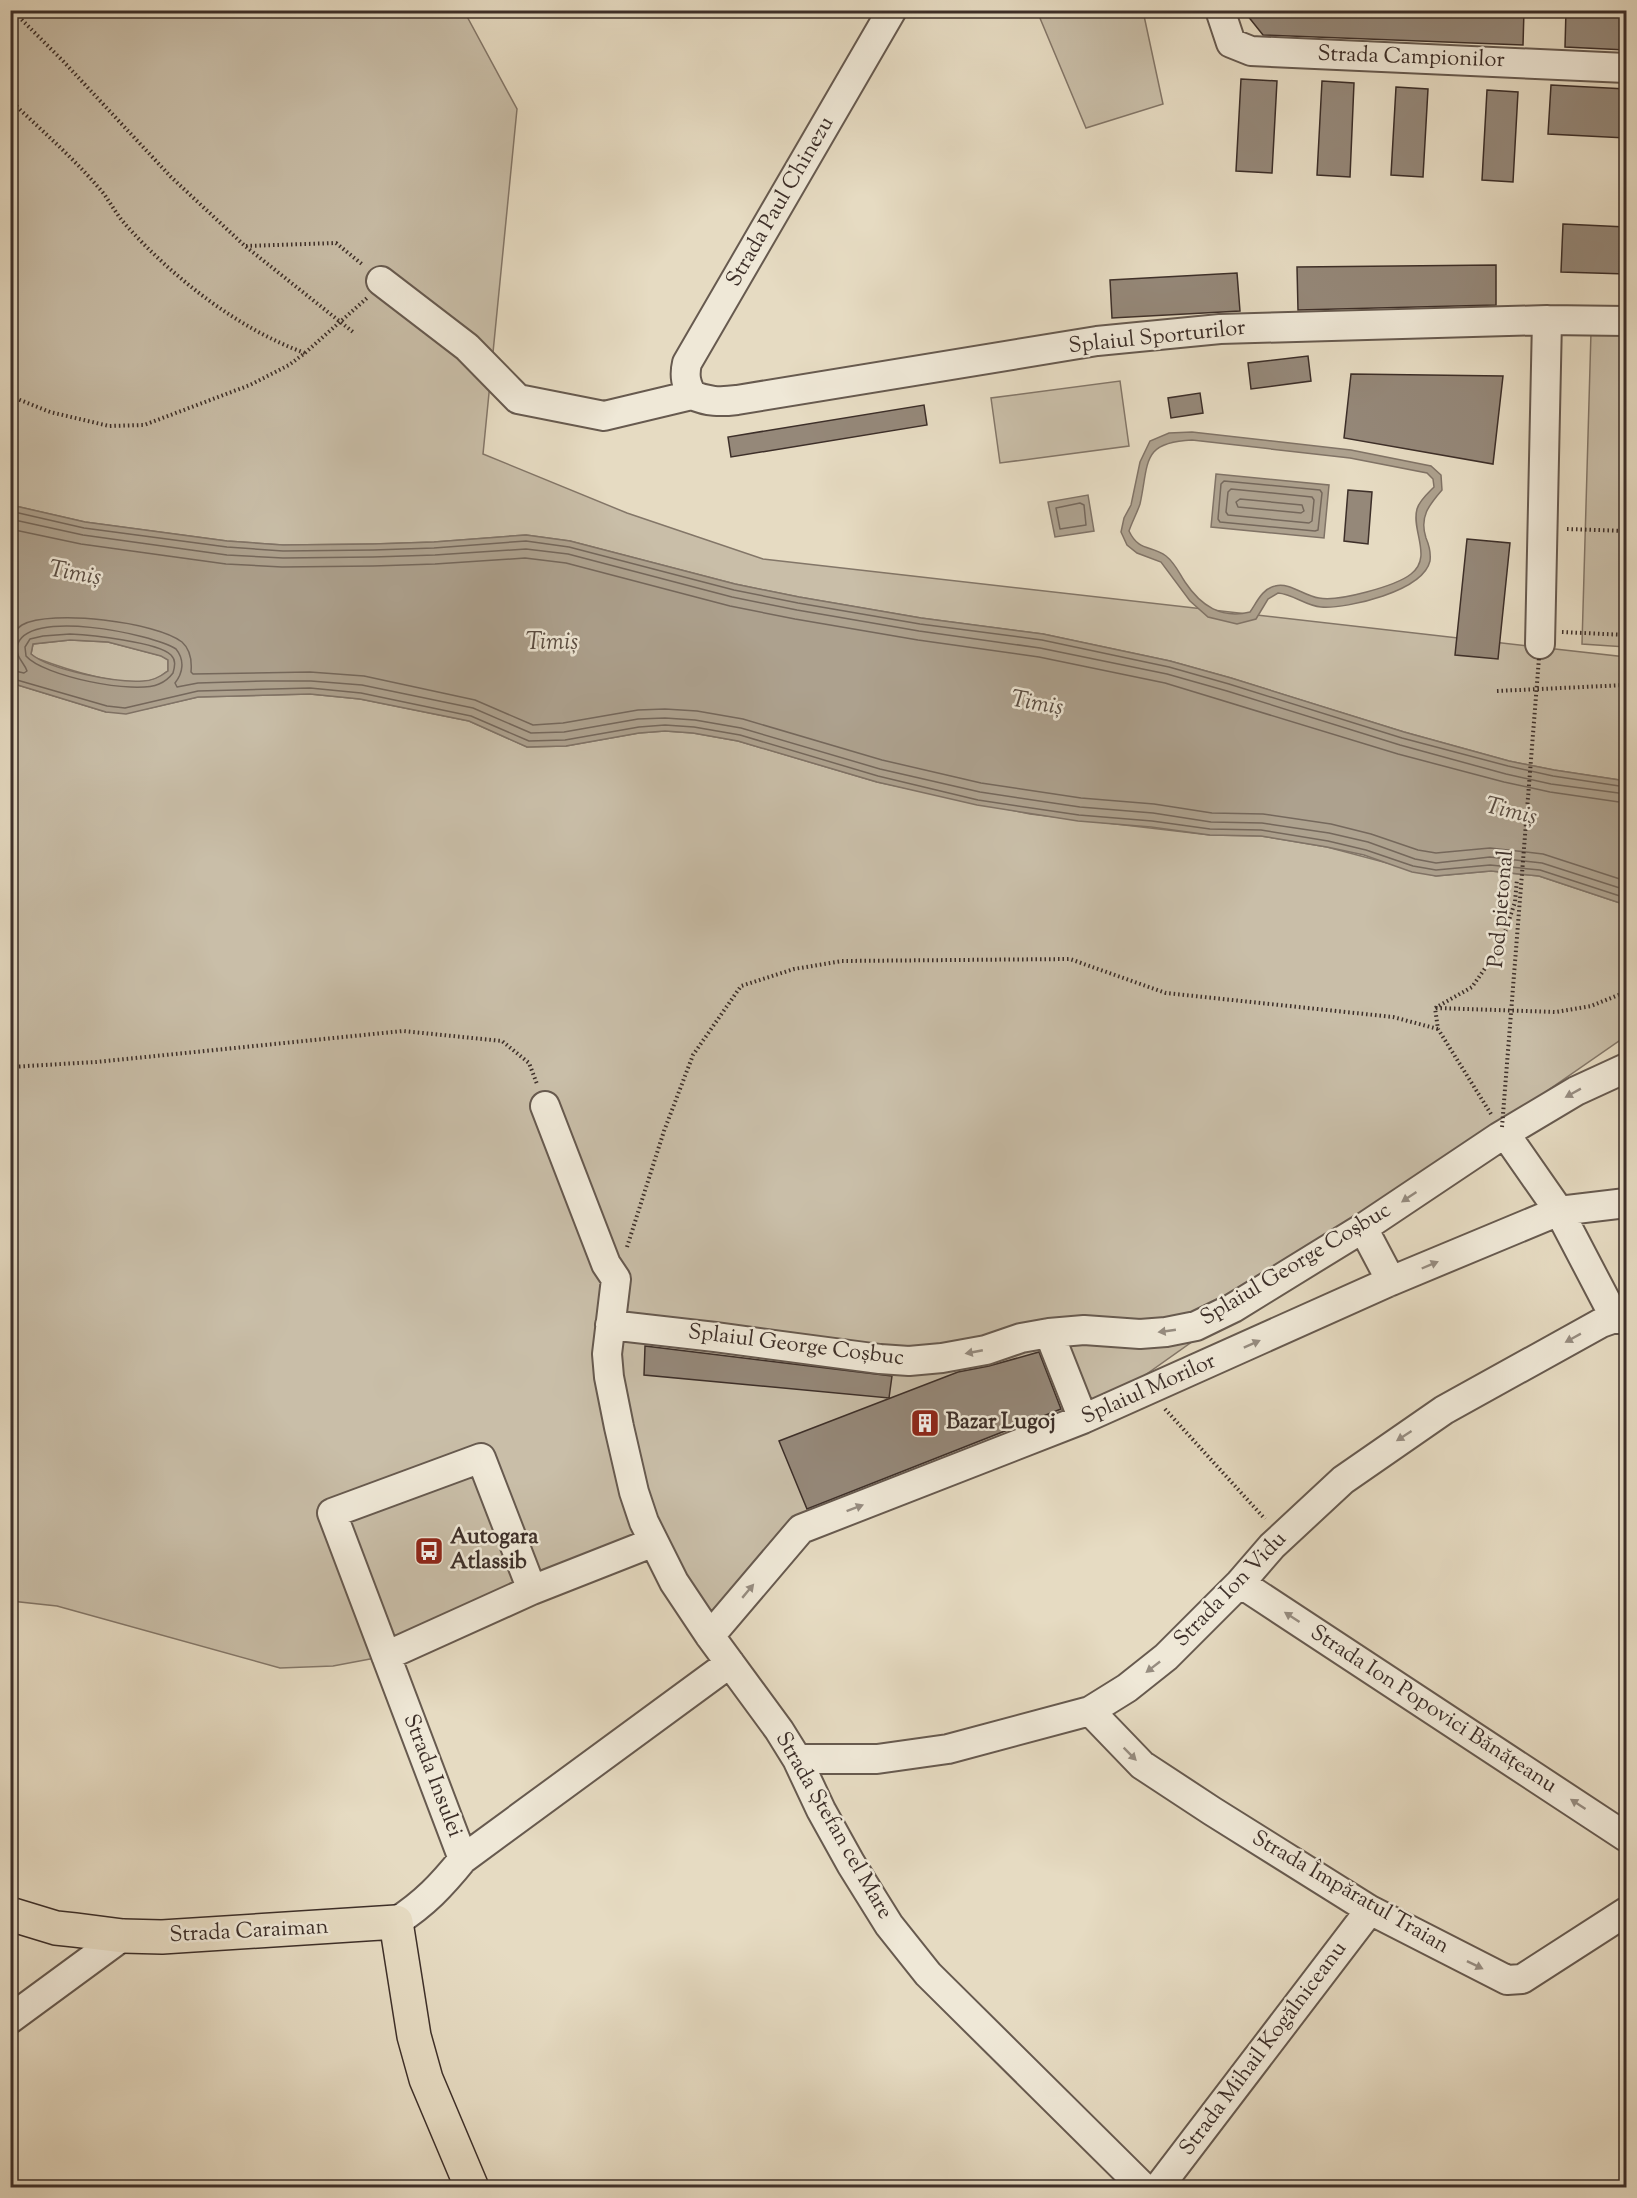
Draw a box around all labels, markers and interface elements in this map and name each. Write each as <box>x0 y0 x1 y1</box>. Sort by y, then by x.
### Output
street label: Strada Campionilor <box>1317 39 1505 77</box>
street label: Strada Paul Chinezu <box>719 110 843 293</box>
street label: Splaiul Sporturilor <box>1067 313 1247 363</box>
water label: Timiș <box>46 553 104 595</box>
water label: Timiș <box>526 626 578 660</box>
water label: Timiș <box>1008 683 1066 725</box>
water label: Timiș <box>1481 789 1541 835</box>
street label: Pod pietonal <box>1481 849 1523 969</box>
one-way arrow <box>1565 1088 1582 1098</box>
one-way arrow <box>1401 1191 1417 1202</box>
street label: Splaiul George Coșbuc <box>1195 1195 1397 1335</box>
one-way arrow <box>1421 1260 1439 1269</box>
street label: Splaiul George Coșbuc <box>686 1317 906 1375</box>
one-way arrow <box>1157 1327 1176 1336</box>
one-way arrow <box>1565 1333 1581 1344</box>
one-way arrow <box>1243 1339 1261 1349</box>
street label: Splaiul Morilor <box>1077 1346 1221 1434</box>
one-way arrow <box>965 1348 984 1357</box>
building icon: Bazar Lugoj <box>909 1407 941 1439</box>
place label: Bazar Lugoj <box>946 1407 1056 1439</box>
one-way arrow <box>1396 1430 1412 1441</box>
one-way arrow <box>847 1503 865 1513</box>
place label: Autogara Atlassib <box>450 1522 539 1579</box>
street label: Strada Ion Vidu <box>1167 1525 1295 1655</box>
bus stop icon: Autogara Atlassib <box>413 1535 445 1567</box>
one-way arrow <box>741 1583 754 1599</box>
one-way arrow <box>1284 1611 1300 1622</box>
street label: Strada Ion Popovici Bănățeanu <box>1303 1618 1563 1802</box>
one-way arrow <box>1146 1660 1161 1672</box>
street label: Strada Insulei <box>394 1710 470 1842</box>
street label: Strada Ștefan cel Mare <box>766 1726 900 1926</box>
one-way arrow <box>1123 1746 1137 1760</box>
one-way arrow <box>1569 1799 1586 1810</box>
street label: Strada Împăratul Traian <box>1245 1823 1455 1963</box>
street label: Strada Caraiman <box>169 1912 329 1952</box>
street label: Strada Mihail Kogălniceanu <box>1173 1935 1356 2163</box>
one-way arrow <box>1466 1959 1484 1969</box>

